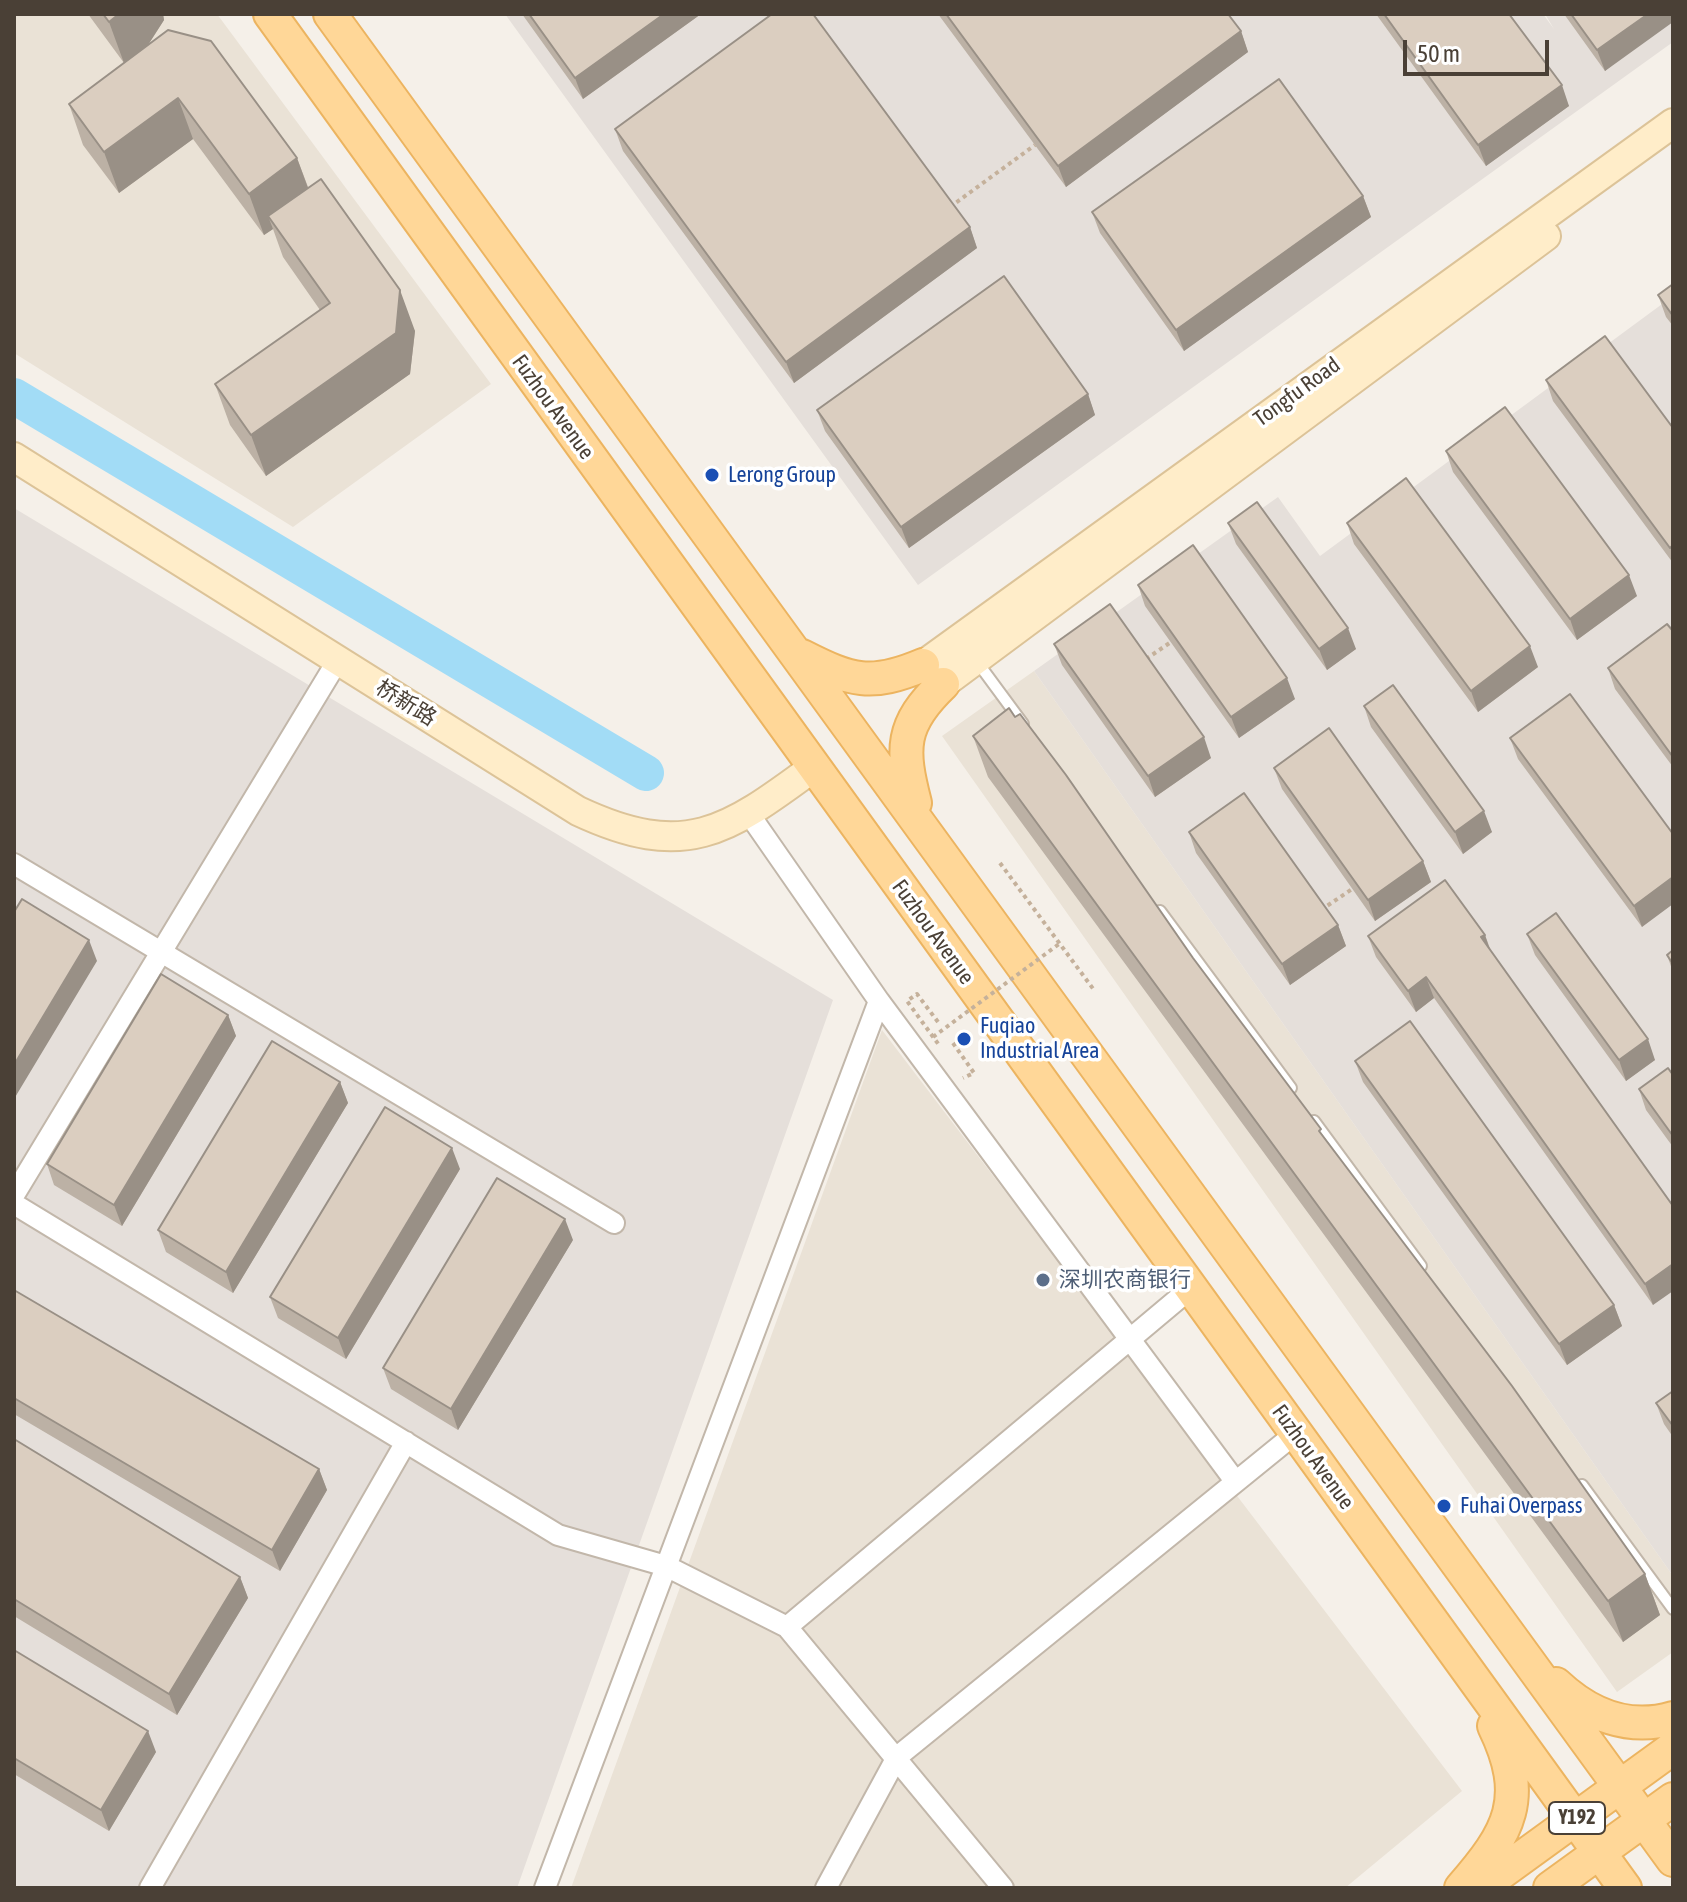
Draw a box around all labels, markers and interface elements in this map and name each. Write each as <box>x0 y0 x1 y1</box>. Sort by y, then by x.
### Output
scale bar <box>1407 24 1553 74</box>
text: 50 m <box>1417 40 1460 67</box>
street label: Fuzhou Avenue <box>506 350 600 464</box>
street label: Tongfu Road <box>1249 352 1345 432</box>
place label: Lerong Group <box>728 462 836 488</box>
marker: Lerong Group <box>703 466 721 484</box>
street label: 桥新路 <box>371 674 441 732</box>
street label: Fuzhou Avenue <box>886 875 980 989</box>
place label: Fuqiao Industrial Area <box>980 1013 1100 1064</box>
marker: Fuqiao Industrial Area <box>955 1030 973 1048</box>
place label: 深圳农商银行 <box>1059 1267 1191 1293</box>
marker: 深圳农商银行 <box>1034 1271 1052 1289</box>
street label: Fuzhou Avenue <box>1266 1400 1360 1514</box>
place label: Fuhai Overpass <box>1460 1493 1583 1519</box>
marker: Fuhai Overpass <box>1435 1497 1453 1515</box>
road number: Y192 <box>1549 1802 1605 1834</box>

